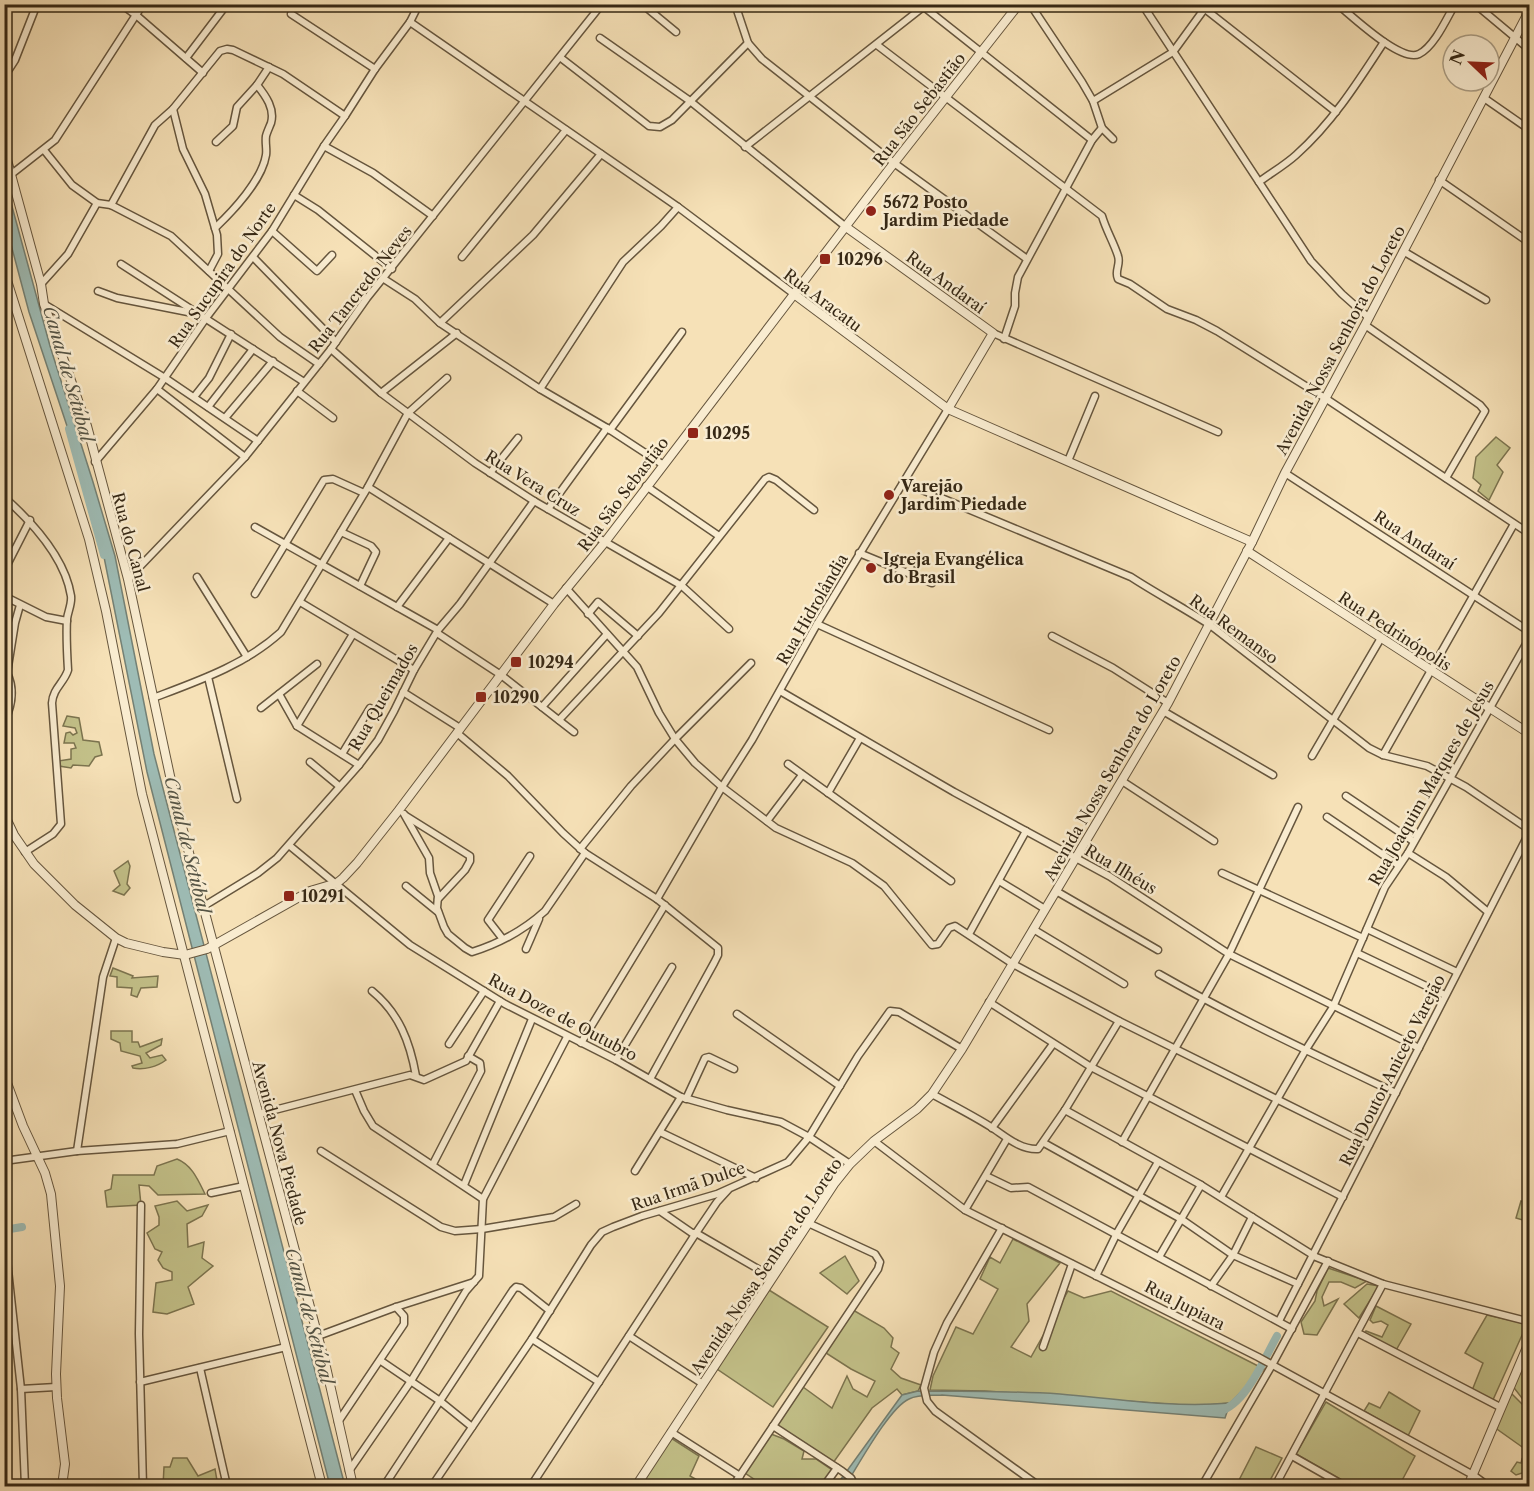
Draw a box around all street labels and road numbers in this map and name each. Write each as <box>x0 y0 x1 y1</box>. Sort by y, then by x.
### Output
street label: Rua São Sebastião <box>869 48 970 170</box>
street label: Rua Sucupira do Norte <box>164 198 280 352</box>
street label: Rua Tancredo Neves <box>304 221 416 357</box>
street label: Avenida Nossa Senhora do Loreto <box>1270 222 1409 459</box>
street label: Rua Andaraí <box>902 246 990 318</box>
street label: Rua Aracatu <box>780 264 866 336</box>
street label: Rua São Sebastião <box>573 433 673 555</box>
street label: Rua Vera Cruz <box>482 446 584 520</box>
street label: Rua do Canal <box>108 490 154 594</box>
street label: Rua Andaraí <box>1370 506 1460 574</box>
street label: Rua Hidrolândia <box>772 549 852 668</box>
street label: Rua Pedrinópolis <box>1335 587 1455 675</box>
street label: Rua Remanso <box>1186 590 1282 668</box>
street label: Rua Queimados <box>344 640 422 754</box>
street label: Avenida Nossa Senhora do Loreto <box>1039 652 1185 885</box>
street label: Rua Joaquim Marques de Jesus <box>1364 677 1498 889</box>
street label: Rua Ilhéus <box>1081 840 1161 898</box>
street label: Rua Doze de Outubro <box>485 969 641 1065</box>
street label: Rua Doutor Aniceto Varejão <box>1335 971 1449 1169</box>
street label: Avenida Nova Piedade <box>248 1058 312 1227</box>
street label: Avenida Nossa Senhora do Loreto <box>685 1154 846 1379</box>
street label: Rua Irmã Dulce <box>628 1157 748 1215</box>
street label: Rua Jupiara <box>1141 1276 1229 1334</box>

